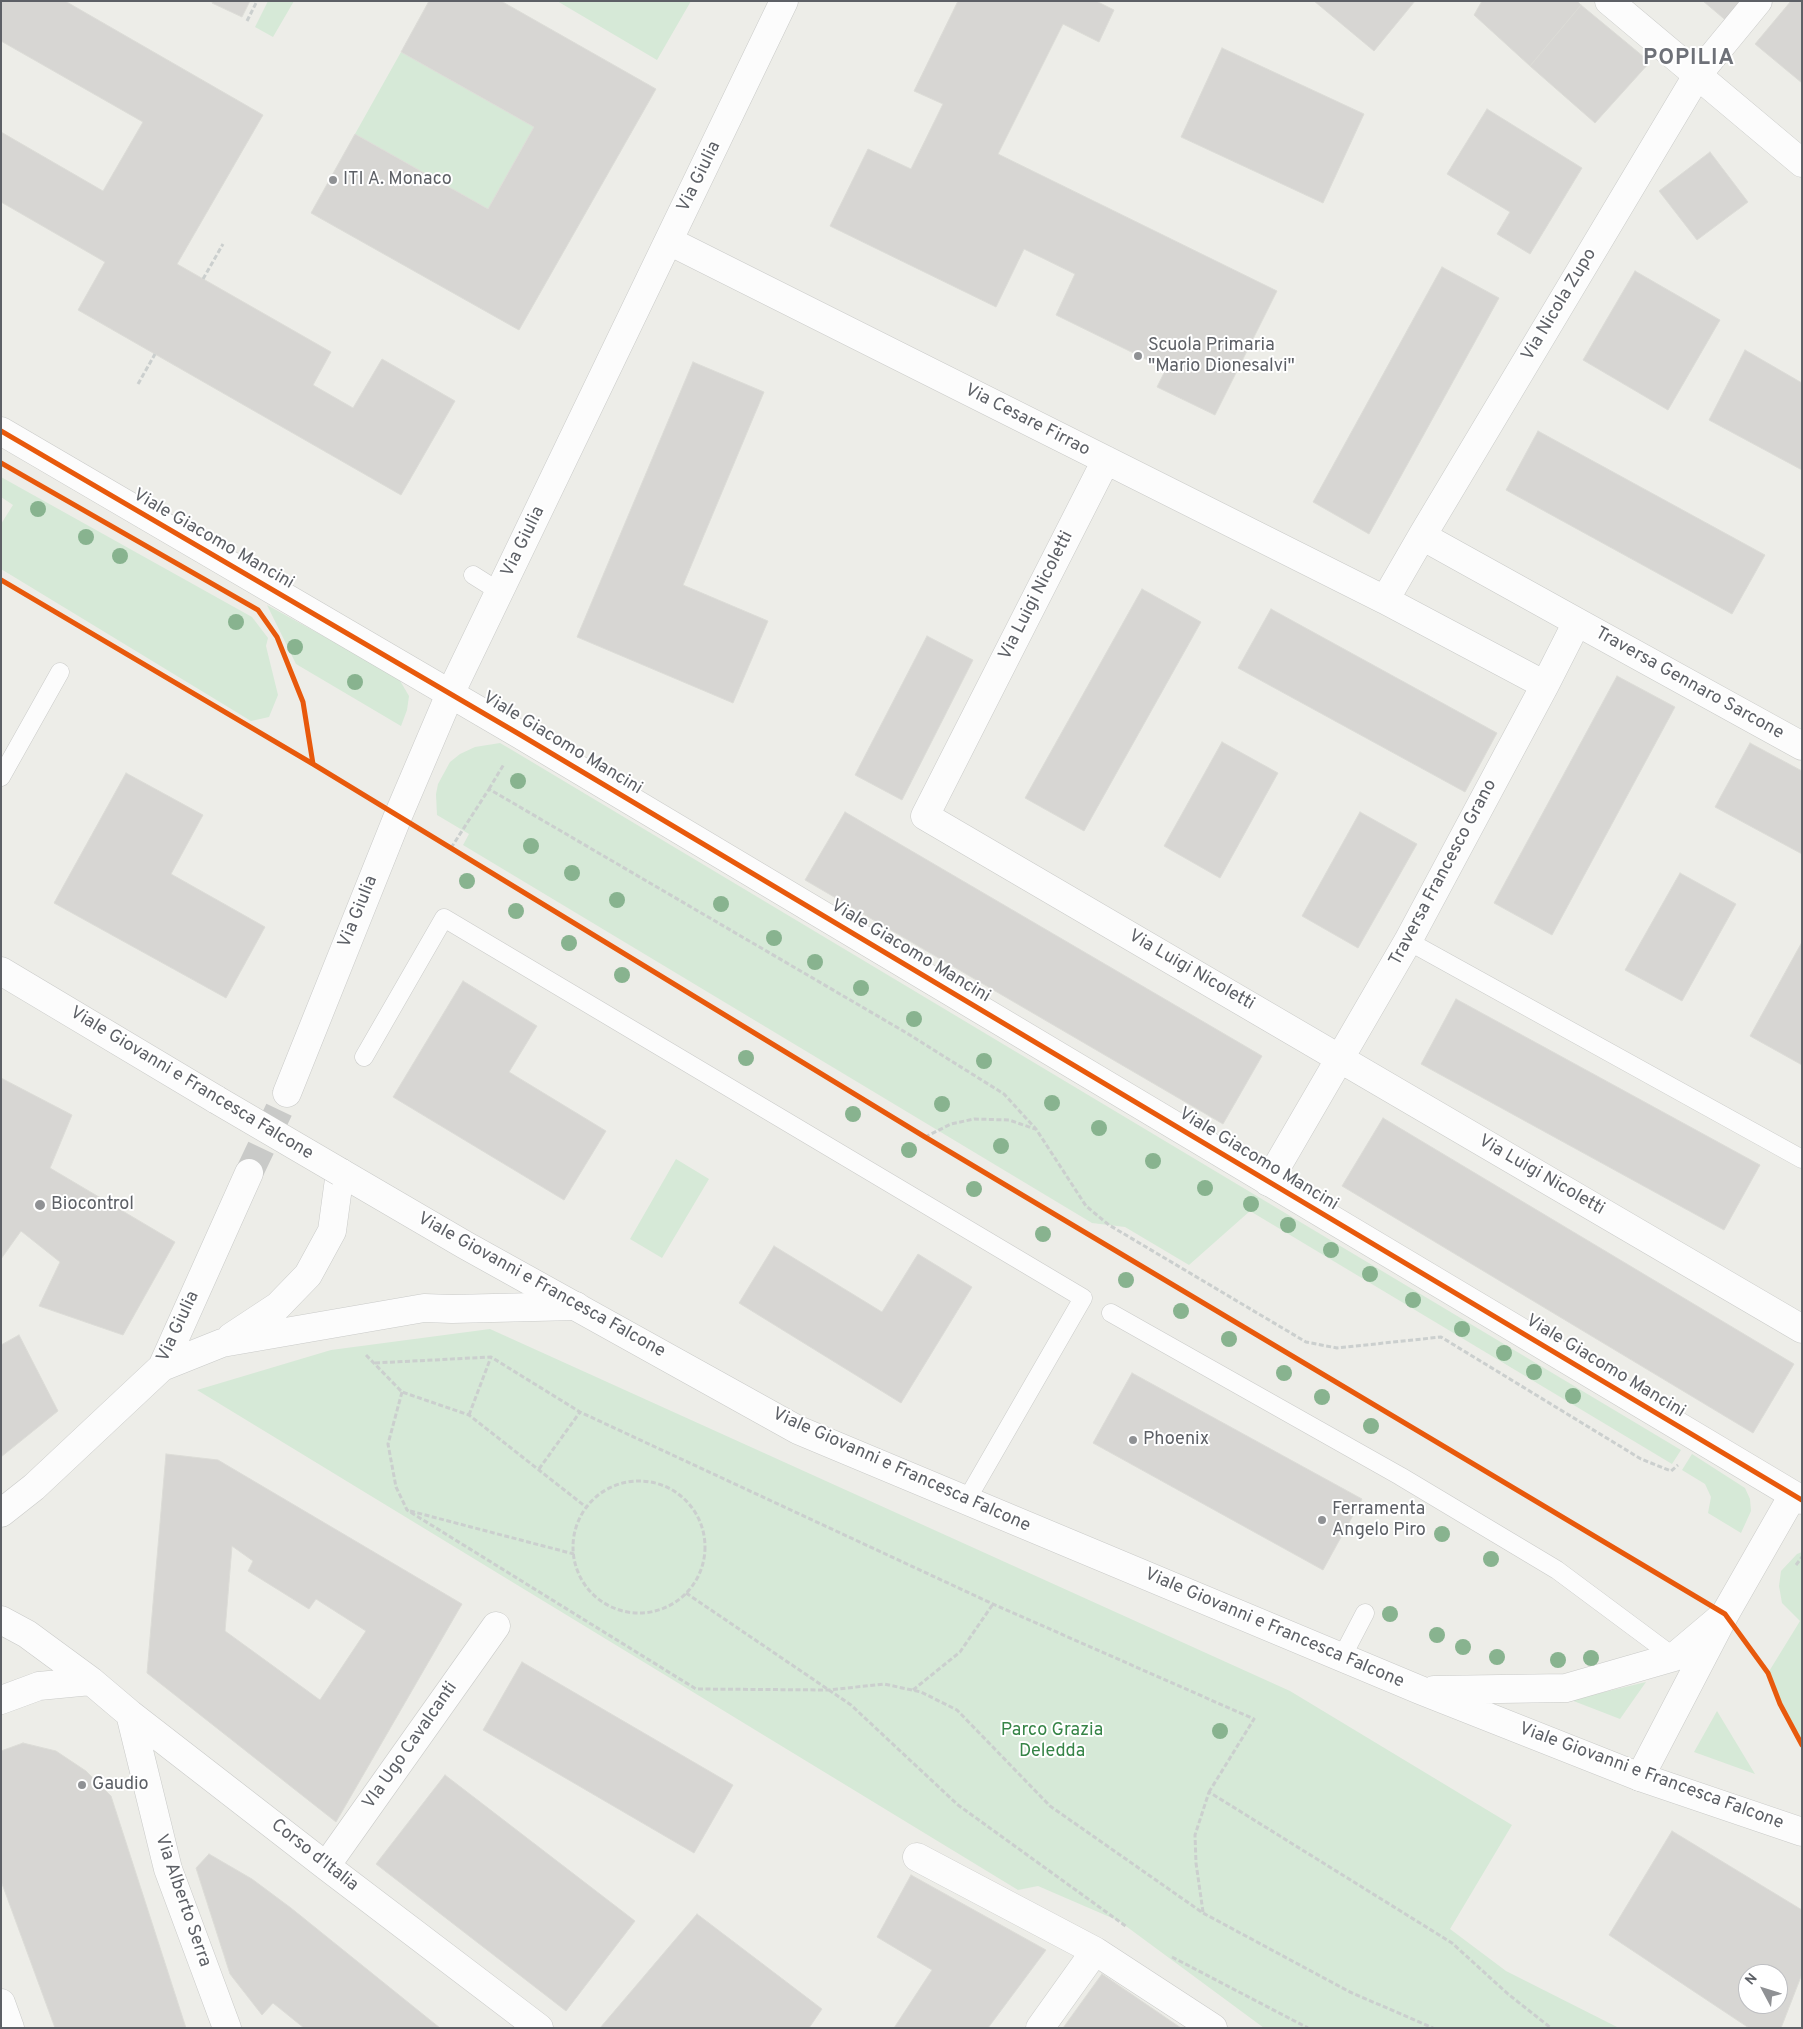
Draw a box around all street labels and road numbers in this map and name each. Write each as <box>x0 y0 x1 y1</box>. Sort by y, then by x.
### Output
street label: Via Giulia <box>674 138 726 216</box>
street label: Via Nicola Zupo <box>1518 245 1602 365</box>
street label: Via Cesare Firrao <box>961 380 1093 462</box>
street label: Viale Giacomo Mancini <box>129 485 297 595</box>
street label: Via Giulia <box>498 503 550 581</box>
street label: Via Luigi Nicoletti <box>995 528 1079 664</box>
street label: Traversa Gennaro Sarcone <box>1591 623 1787 745</box>
street label: Viale Giacomo Mancini <box>478 688 646 800</box>
street label: Traversa Francesco Grano <box>1386 776 1502 970</box>
street label: Via Giulia <box>335 873 383 951</box>
street label: Viale Giacomo Mancini <box>826 896 994 1008</box>
street label: Via Luigi Nicoletti <box>1124 926 1258 1016</box>
street label: Viale Giovanni e Francesca Falcone <box>65 1003 317 1165</box>
street label: Viale Giacomo Mancini <box>1174 1104 1342 1216</box>
street label: Via Luigi Nicoletti <box>1474 1131 1608 1221</box>
street label: Viale Giovanni e Francesca Falcone <box>413 1209 669 1363</box>
street label: Via Giulia <box>153 1288 205 1366</box>
street label: Viale Giacomo Mancini <box>1521 1311 1689 1423</box>
street label: Viale Giovanni e Francesca Falcone <box>769 1404 1033 1538</box>
street label: Viale Giovanni e Francesca Falcone <box>1141 1564 1407 1694</box>
street label: VIa Ugo Cavalcanti <box>359 1678 463 1814</box>
street label: Viale Giovanni e Francesca Falcone <box>1516 1719 1786 1835</box>
street label: Corso d'Italia <box>266 1815 362 1897</box>
street label: Via Alberto Serra <box>149 1832 215 1970</box>

